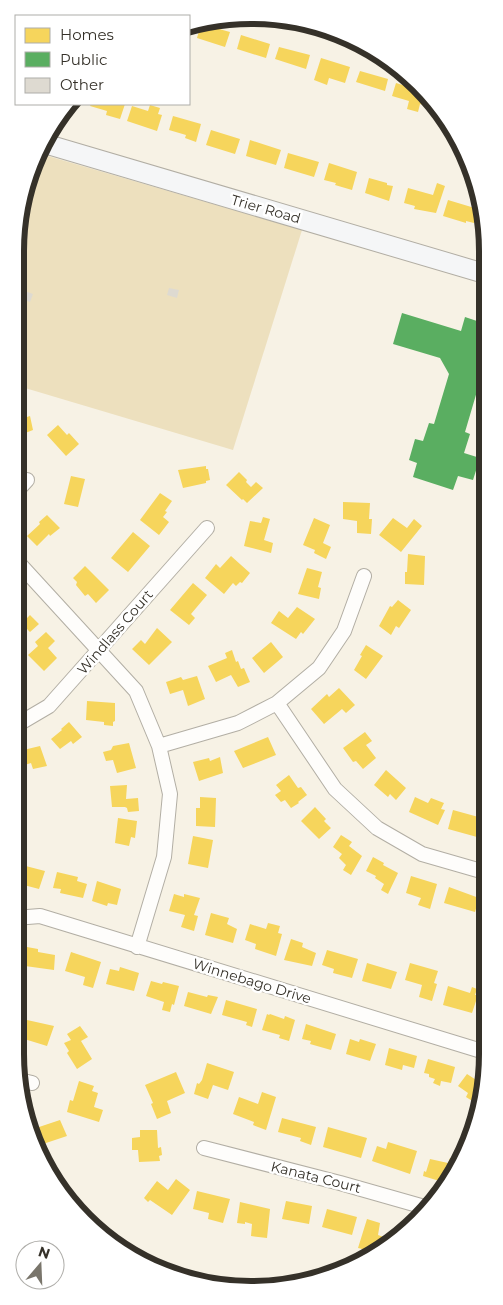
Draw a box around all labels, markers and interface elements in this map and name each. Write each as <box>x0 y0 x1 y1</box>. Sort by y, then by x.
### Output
legend <box>15 15 190 105</box>
text: Homes <box>60 25 114 44</box>
text: Public <box>60 50 108 69</box>
text: Other <box>60 75 104 94</box>
street label: Trier Road <box>229 190 303 228</box>
street label: Windlass Court <box>73 586 157 678</box>
street label: Winnebago Drive <box>191 954 313 1008</box>
street label: Kanata Court <box>269 1157 363 1197</box>
north arrow <box>15 1240 65 1290</box>
text: N <box>36 1242 53 1263</box>

